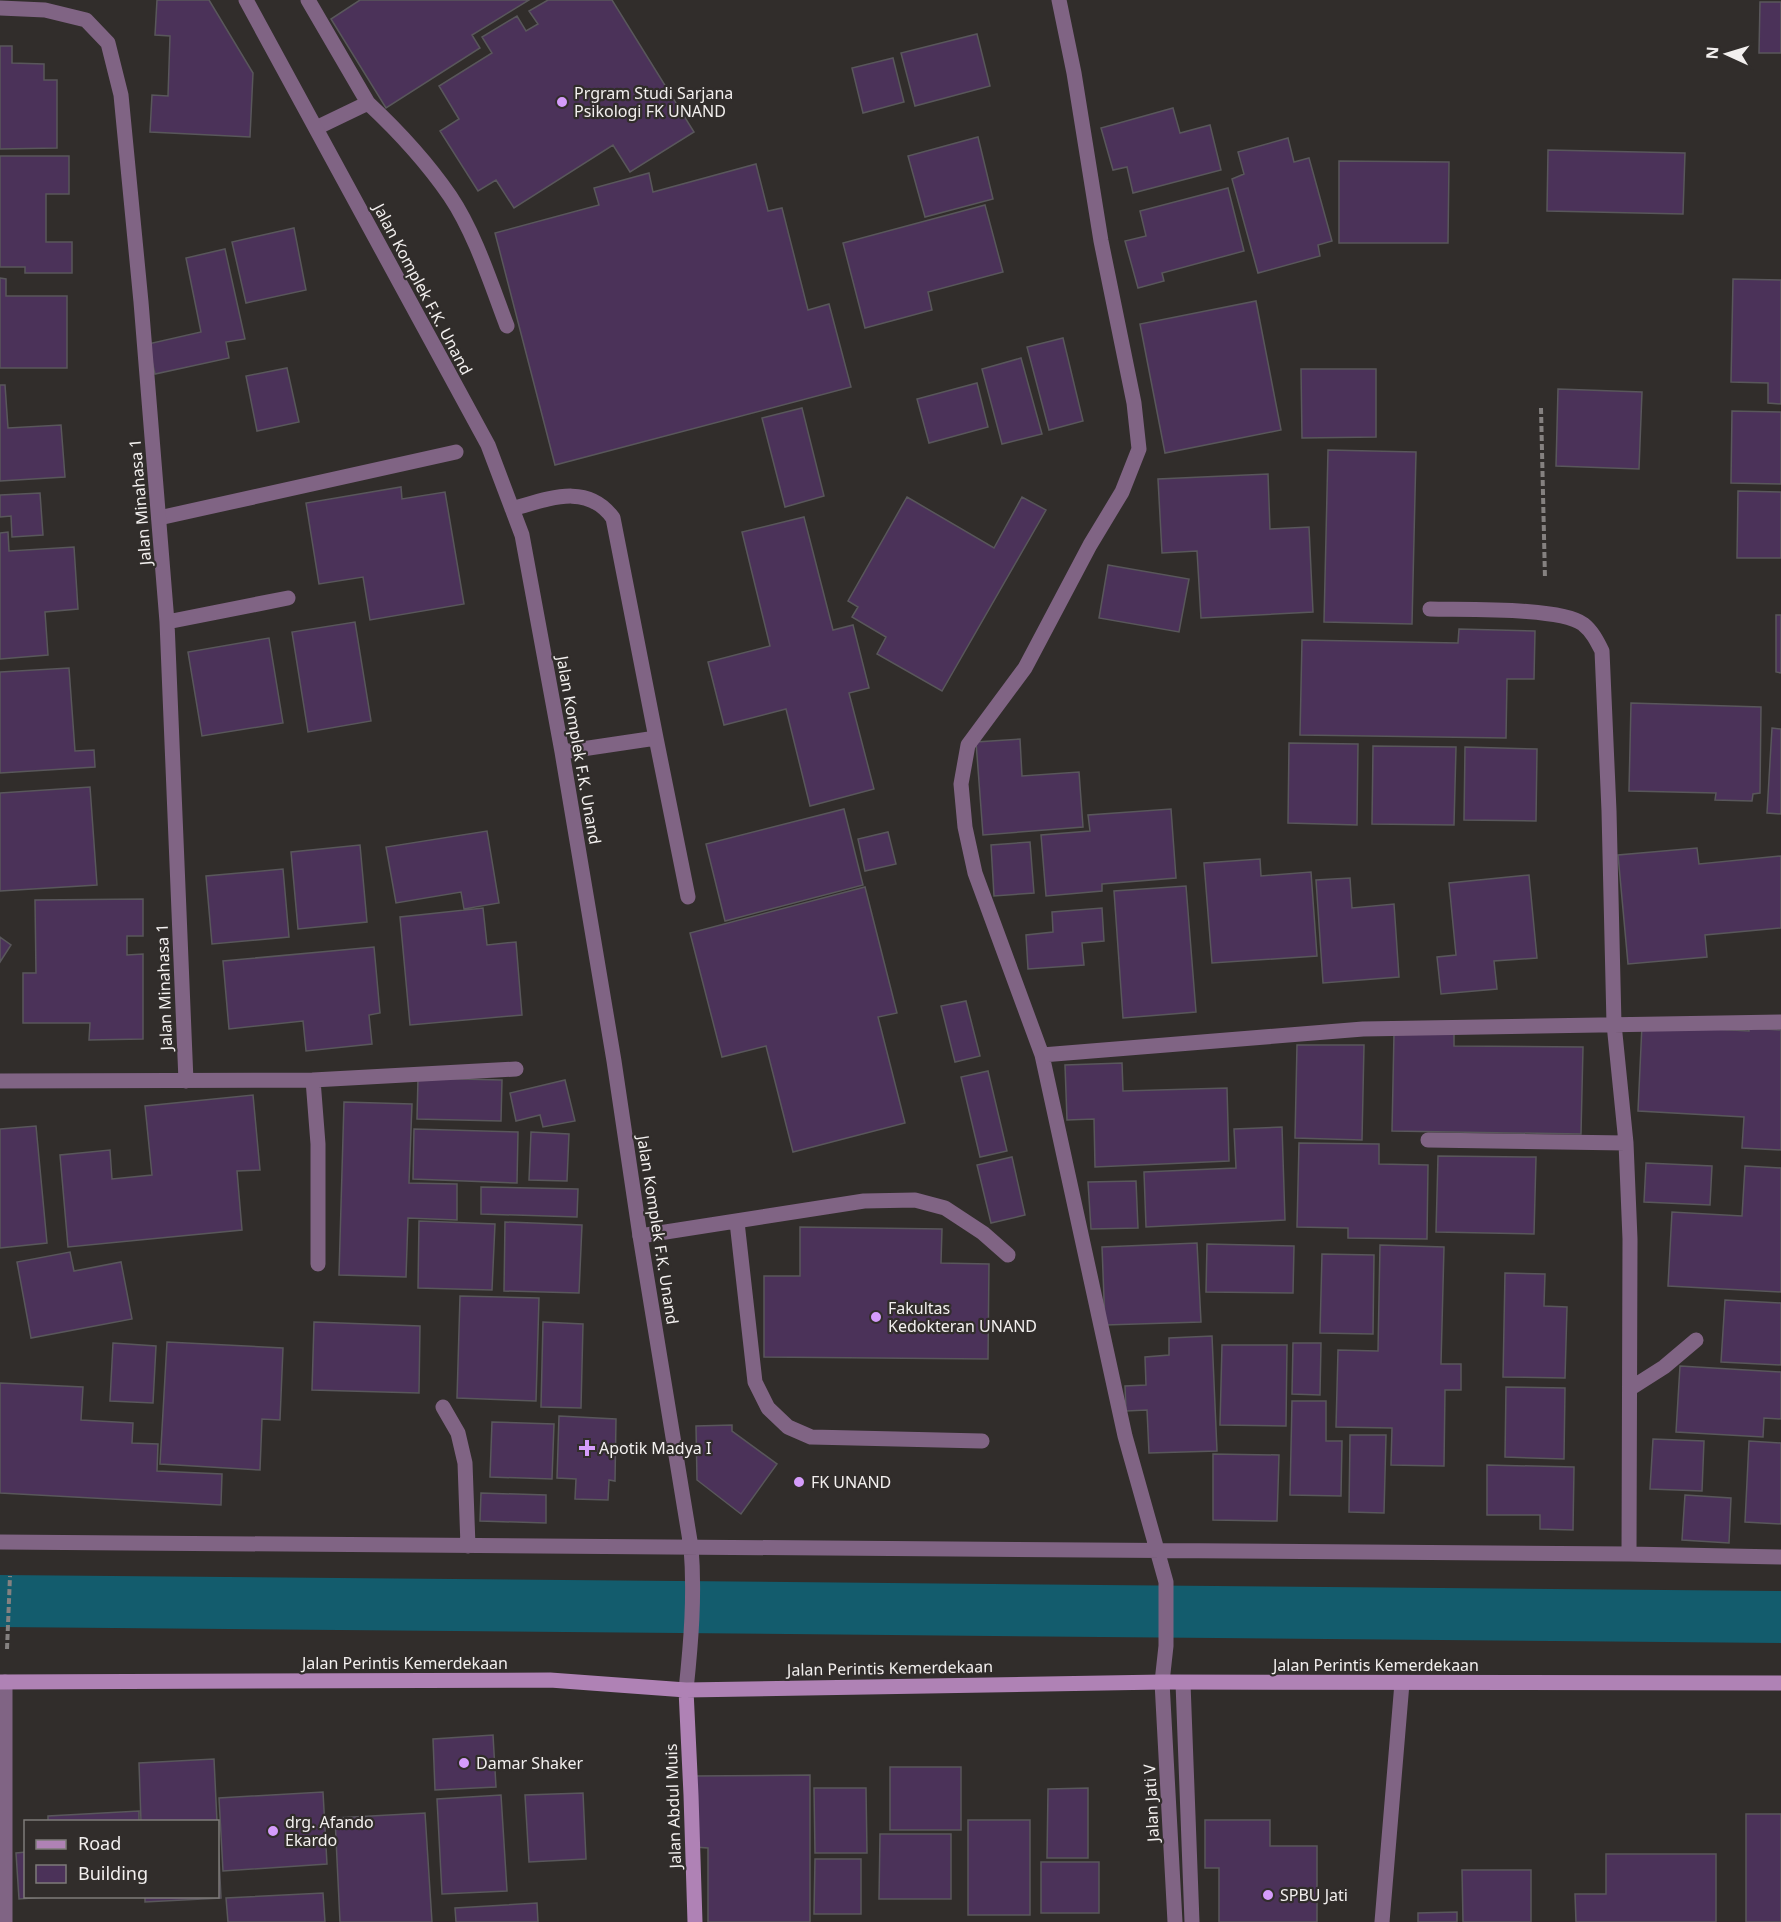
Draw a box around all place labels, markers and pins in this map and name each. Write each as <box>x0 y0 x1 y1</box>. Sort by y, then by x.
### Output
place label: Prgram Studi Sarjana Psikologi FK UNAND <box>574 82 733 122</box>
marker: Prgram Studi Sarjana Psikologi FK UNAND <box>555 95 569 109</box>
place label: Fakultas Kedokteran UNAND <box>888 1297 1037 1337</box>
marker: Fakultas Kedokteran UNAND <box>869 1310 883 1324</box>
place label: Apotik Madya I <box>599 1437 711 1459</box>
marker: Apotik Madya I <box>580 1441 594 1455</box>
place label: FK UNAND <box>811 1471 891 1493</box>
marker: FK UNAND <box>792 1475 806 1489</box>
place label: Damar Shaker <box>476 1752 584 1774</box>
marker: Damar Shaker <box>457 1756 471 1770</box>
place label: drg. Afando Ekardo <box>285 1811 374 1851</box>
marker: drg. Afando Ekardo <box>266 1824 280 1838</box>
place label: SPBU Jati <box>1280 1884 1348 1906</box>
marker: SPBU Jati <box>1261 1888 1275 1902</box>

